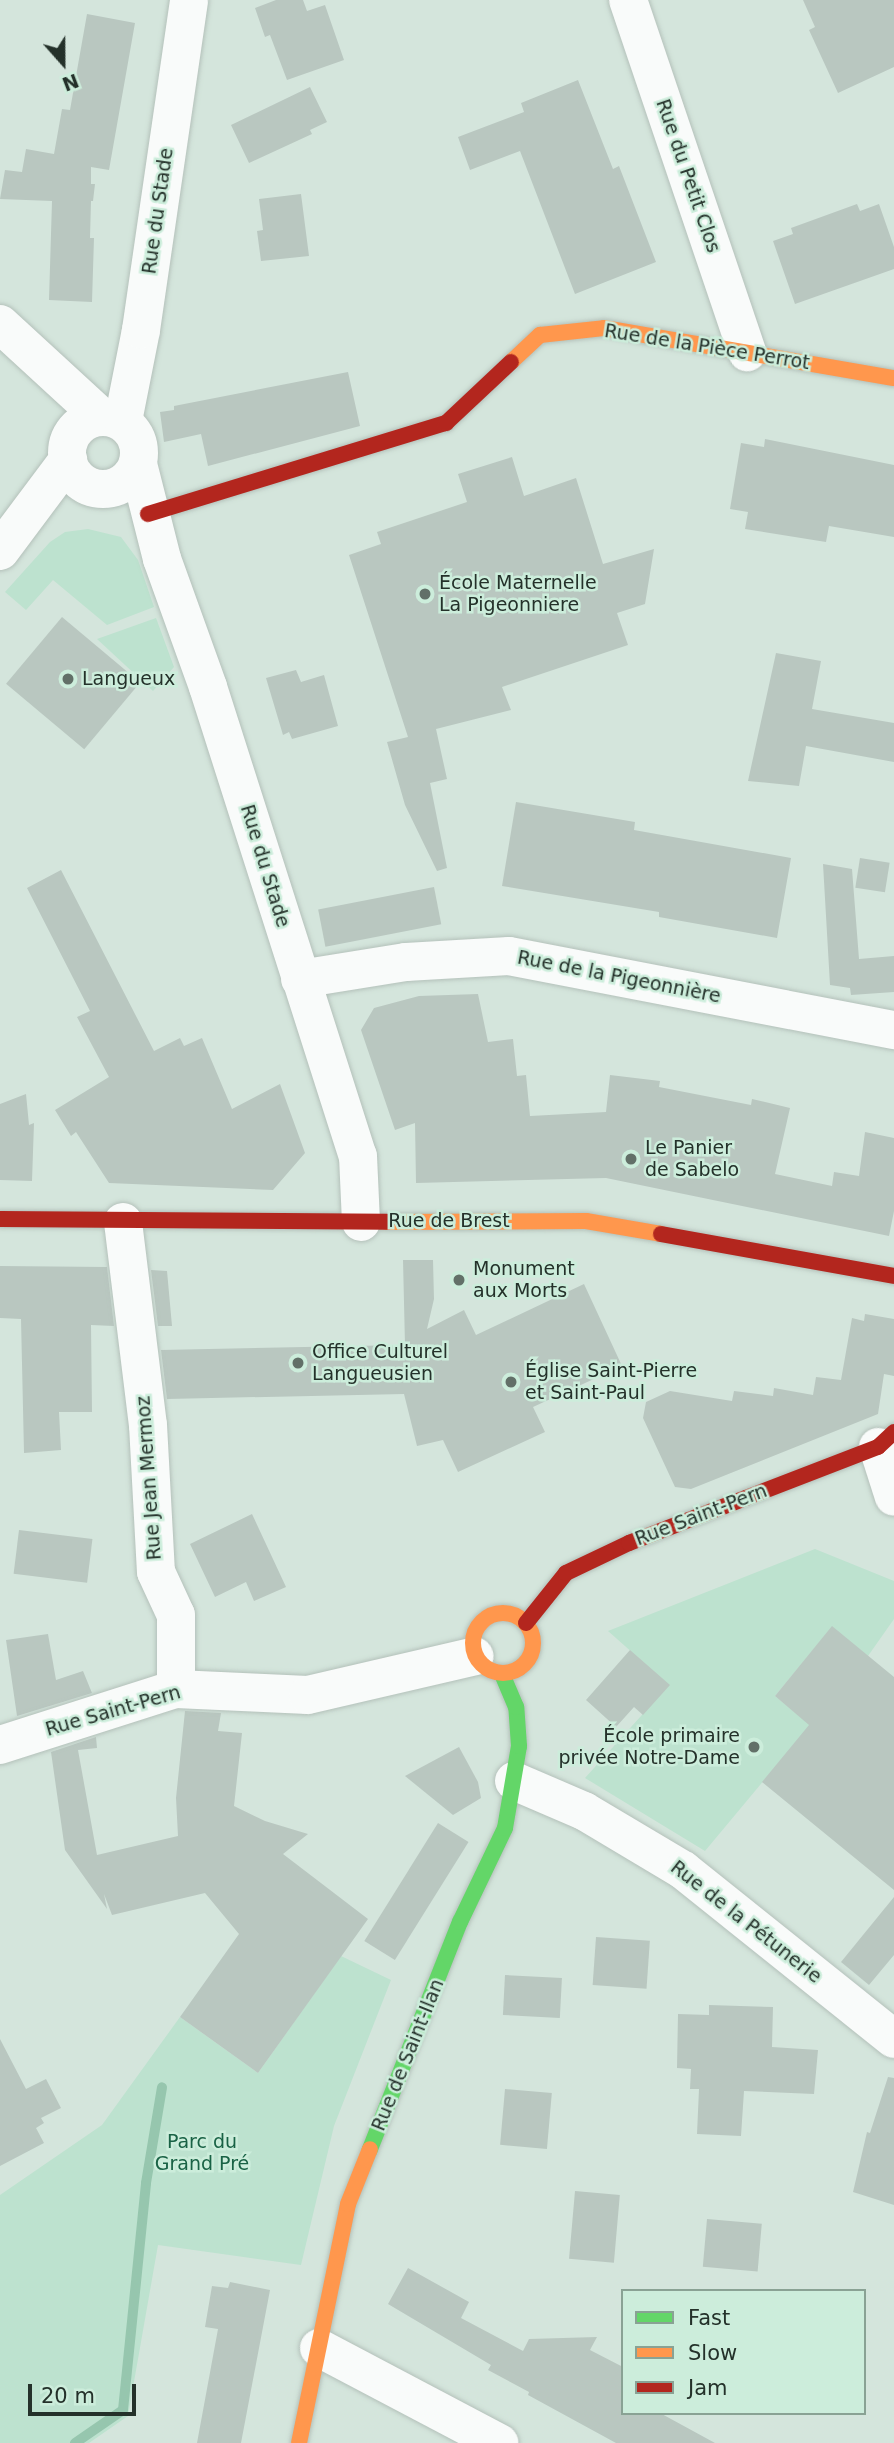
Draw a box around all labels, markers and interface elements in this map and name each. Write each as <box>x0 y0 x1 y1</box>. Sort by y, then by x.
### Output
north arrow <box>28 28 98 98</box>
text: N <box>59 69 82 96</box>
street label: Rue du Petit Clos <box>651 96 725 256</box>
street label: Rue du Stade <box>138 146 178 276</box>
street label: Rue de la Pièce Perrot <box>603 320 811 374</box>
place label: École Maternelle La Pigeonniere <box>439 572 597 616</box>
marker: École Maternelle La Pigeonniere <box>417 586 433 602</box>
place label: Langueux <box>82 668 175 690</box>
marker: Langueux <box>60 671 76 687</box>
street label: Rue du Stade <box>236 802 294 930</box>
street label: Rue de la Pigeonnière <box>515 946 723 1008</box>
place label: Le Panier de Sabelo <box>645 1137 739 1181</box>
marker: Le Panier de Sabelo <box>623 1151 639 1167</box>
street label: Rue de Brest <box>388 1210 510 1232</box>
place label: Monument aux Morts <box>473 1258 575 1302</box>
marker: Monument aux Morts <box>451 1272 467 1288</box>
place label: Office Culturel Langueusien <box>312 1341 448 1385</box>
marker: Office Culturel Langueusien <box>290 1355 306 1371</box>
place label: Église Saint-Pierre et Saint-Paul <box>525 1360 697 1404</box>
marker: Église Saint-Pierre et Saint-Paul <box>503 1374 519 1390</box>
street label: Rue Jean Mermoz <box>132 1395 166 1561</box>
street label: Rue Saint-Pern <box>632 1479 770 1551</box>
street label: Rue Saint-Pern <box>43 1681 183 1741</box>
place label: École primaire privée Notre-Dame <box>558 1725 740 1769</box>
marker: École primaire privée Notre-Dame <box>746 1739 762 1755</box>
street label: Rue de la Pétunerie <box>666 1856 826 1988</box>
street label: Rue de Saint-Ilan <box>367 1976 449 2134</box>
park label: Parc du Grand Pré <box>155 2131 249 2175</box>
legend <box>621 2289 866 2415</box>
text: Fast <box>688 2306 730 2330</box>
text: Slow <box>688 2341 737 2365</box>
scale bar <box>32 2370 140 2414</box>
text: Jam <box>688 2376 728 2400</box>
text: 20 m <box>41 2384 95 2408</box>

